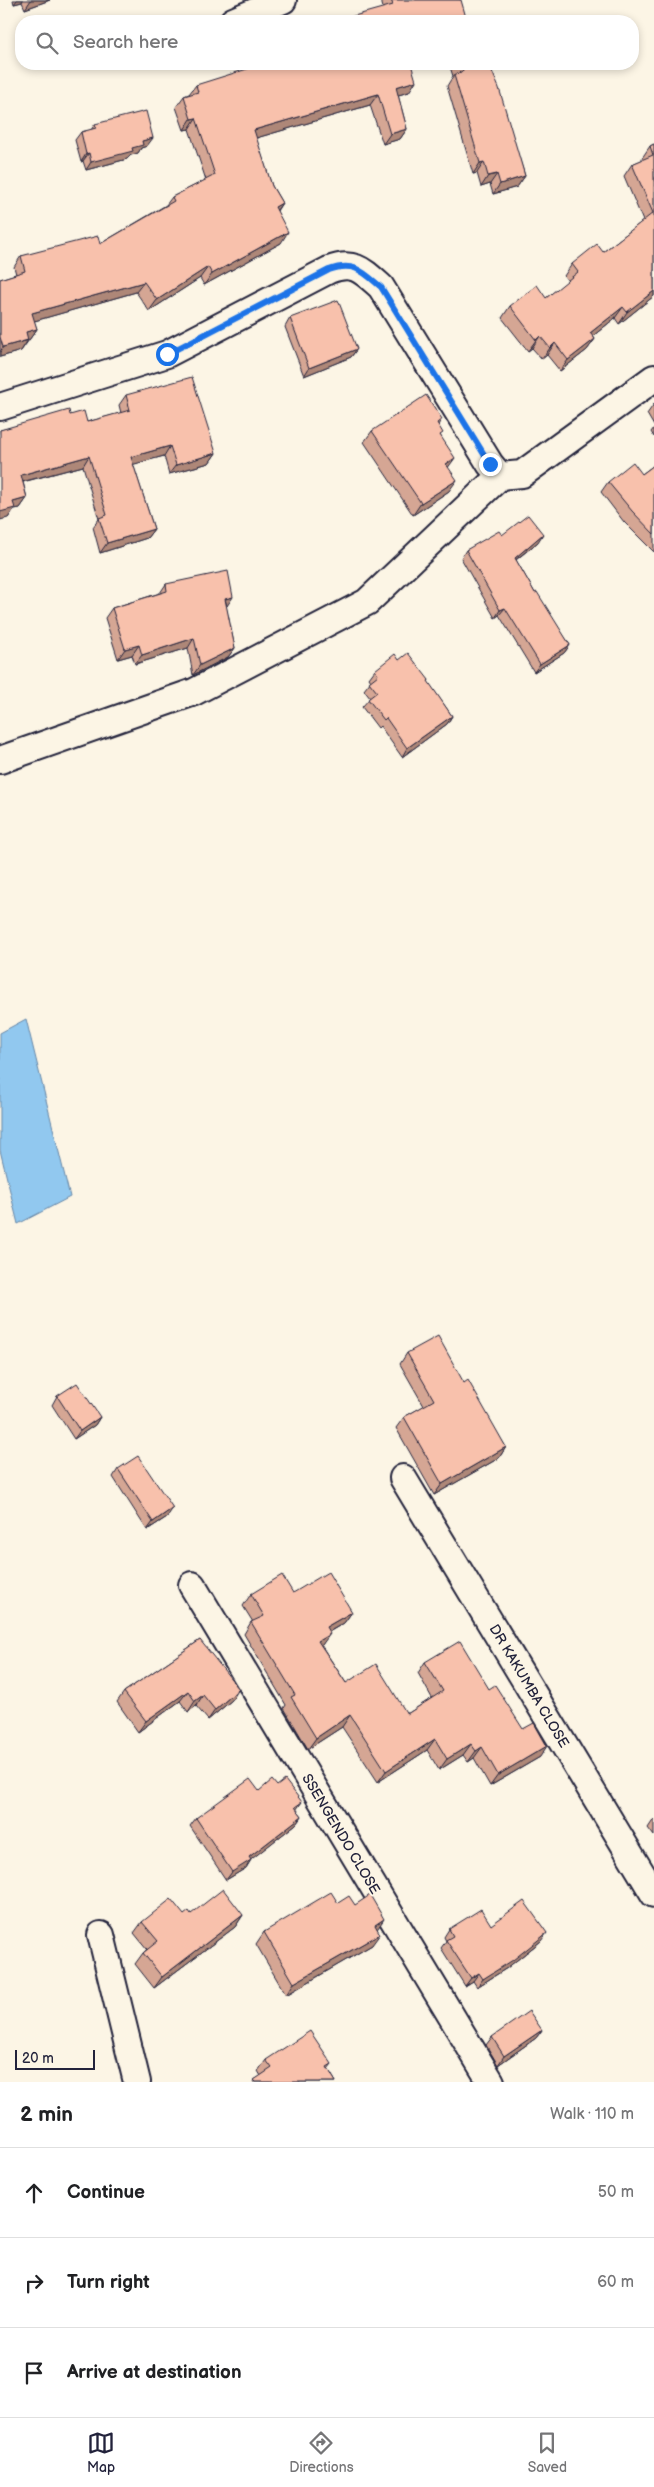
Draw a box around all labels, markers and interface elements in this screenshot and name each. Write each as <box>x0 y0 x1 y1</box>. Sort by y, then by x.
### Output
search box <box>15 15 639 70</box>
icon: search <box>33 29 61 57</box>
text: Search here <box>73 31 178 54</box>
route start <box>156 343 179 366</box>
route end <box>479 453 502 476</box>
street label: DR KAKUMBA CLOSE <box>485 1621 573 1751</box>
street label: SSENGENDO CLOSE <box>298 1771 384 1897</box>
scale bar <box>15 2047 95 2070</box>
text: 20 m <box>22 2050 54 2067</box>
text: 2 min <box>20 2102 73 2127</box>
text: Walk · 110 m <box>550 2105 634 2124</box>
icon: ahead <box>20 2179 48 2207</box>
text: Continue <box>67 2181 145 2204</box>
text: 50 m <box>598 2183 634 2202</box>
icon: right <box>20 2269 48 2297</box>
text: Turn right <box>67 2271 150 2294</box>
text: 60 m <box>597 2273 634 2292</box>
icon: arrive <box>20 2359 48 2387</box>
text: Arrive at destination <box>67 2361 242 2384</box>
tab: Map <box>87 2429 115 2476</box>
tab: Directions <box>289 2429 354 2476</box>
tab: Saved <box>528 2429 567 2476</box>

